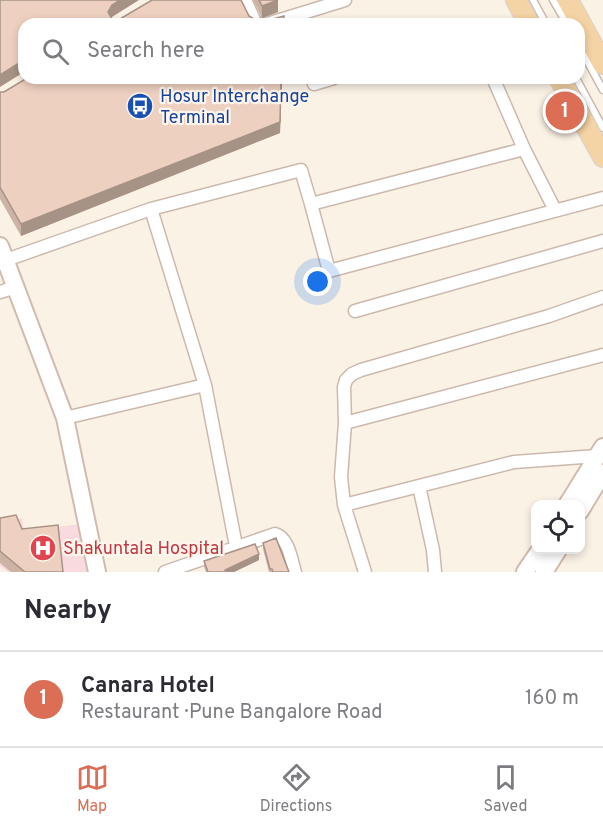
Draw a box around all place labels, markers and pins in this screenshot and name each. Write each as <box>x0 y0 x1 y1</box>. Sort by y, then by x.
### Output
place label: Hosur Interchange Terminal <box>160 86 309 130</box>
pin: 1 <box>546 88 584 134</box>
bus stop icon: Hosur Interchange Terminal <box>125 91 155 121</box>
hospital icon: Shakuntala Hospital <box>28 533 58 563</box>
place label: Shakuntala Hospital <box>63 538 224 561</box>

